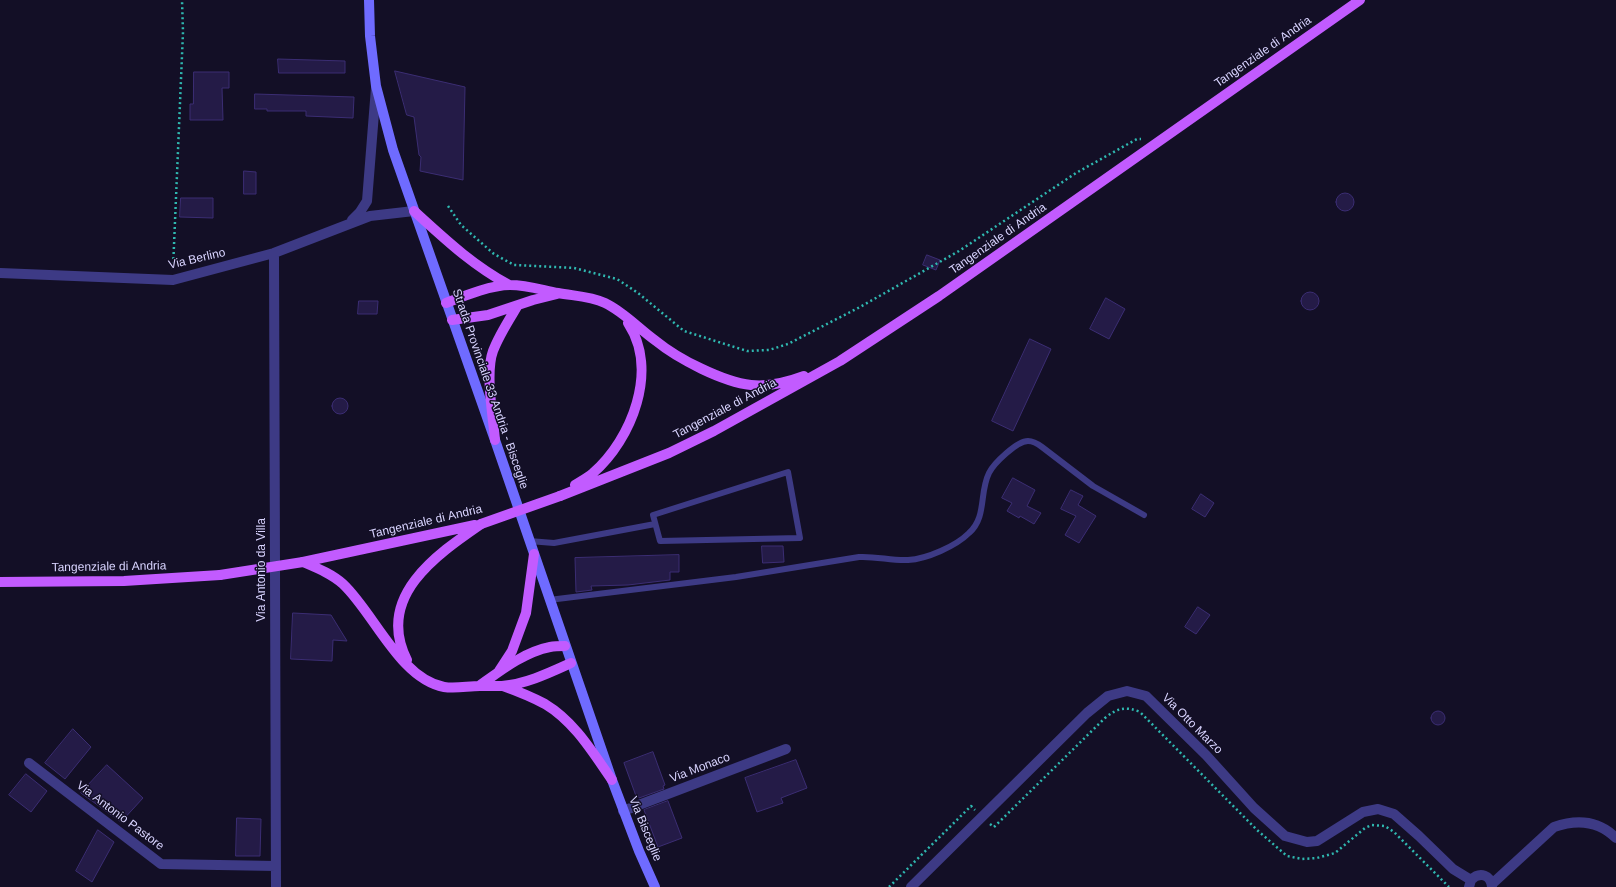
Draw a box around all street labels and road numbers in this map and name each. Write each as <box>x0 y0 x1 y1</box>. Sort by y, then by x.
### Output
street label: Tangenziale di Andria <box>1212 13 1314 91</box>
street label: Tangenziale di Andria <box>947 200 1049 278</box>
street label: Via Berlino <box>167 245 227 273</box>
street label: Strada Provinciale 33 Andria - Bisceglie <box>449 287 531 491</box>
street label: Tangenziale di Andria <box>671 376 779 442</box>
street label: Tangenziale di Andria <box>368 502 484 542</box>
street label: Via Antonio da Villa <box>255 518 269 622</box>
street label: Tangenziale di Andria <box>52 559 166 575</box>
street label: Via Otto Marzo <box>1159 691 1225 757</box>
street label: Via Monaco <box>668 750 732 786</box>
street label: Via Antonio Pastore <box>73 778 167 854</box>
street label: Via Bisceglie <box>625 795 665 863</box>

